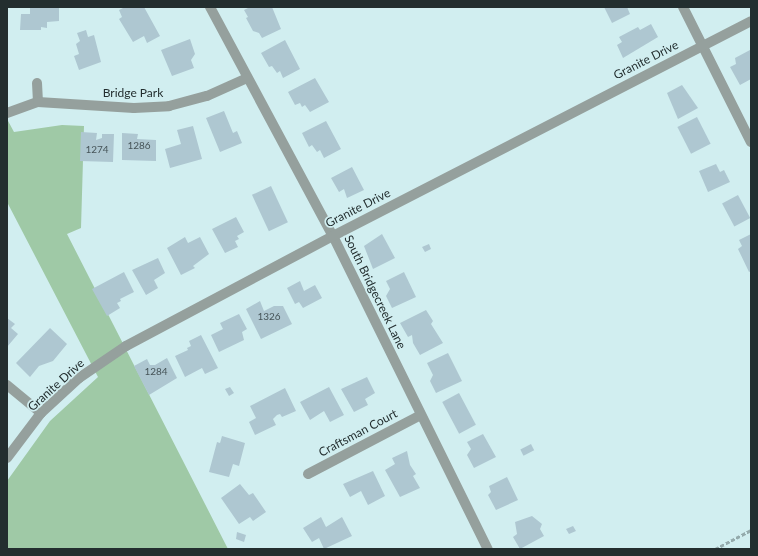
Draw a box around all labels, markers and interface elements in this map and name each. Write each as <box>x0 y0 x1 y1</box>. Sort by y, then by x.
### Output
street label: Granite Drive <box>611 38 681 82</box>
street label: Bridge Park <box>103 86 163 100</box>
house number: 1286 <box>127 140 151 152</box>
house number: 1274 <box>85 144 109 156</box>
street label: Granite Drive <box>323 186 393 230</box>
street label: South Bridgecreek Lane <box>341 233 409 351</box>
house number: 1326 <box>257 311 281 323</box>
street label: Granite Drive <box>25 356 87 414</box>
house number: 1284 <box>144 366 168 378</box>
street label: Craftsman Court <box>316 406 400 460</box>

